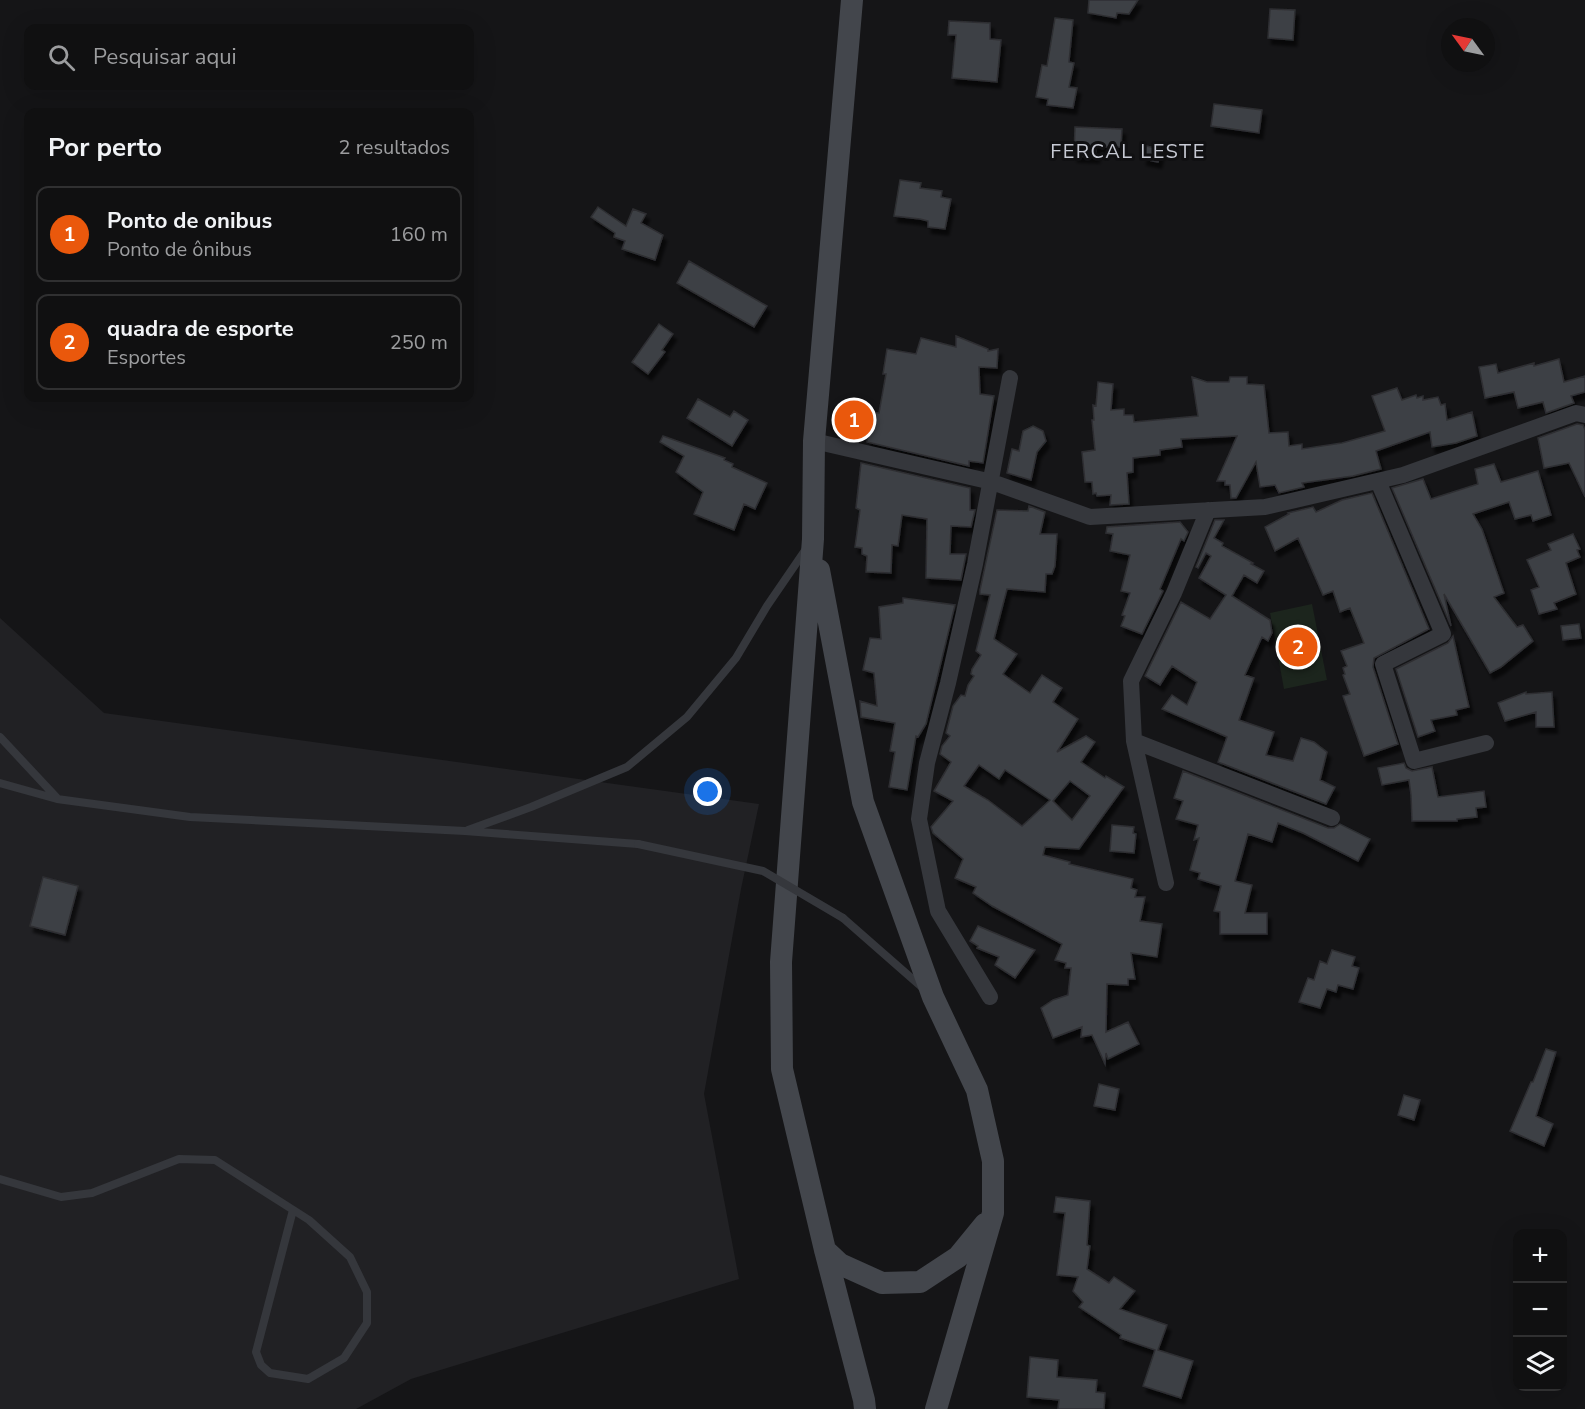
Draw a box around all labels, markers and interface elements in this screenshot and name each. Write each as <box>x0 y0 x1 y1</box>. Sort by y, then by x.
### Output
north arrow <box>1441 18 1495 72</box>
search box <box>24 24 474 90</box>
icon: search <box>45 41 78 74</box>
text: Pesquisar aqui <box>93 42 237 72</box>
text: Por perto <box>48 130 162 165</box>
text: 2 resultados <box>339 134 450 161</box>
district label: FERCAL LESTE <box>1050 138 1206 165</box>
text: Ponto de onibus <box>107 206 272 236</box>
text: 1 <box>64 221 76 248</box>
text: 160 m <box>390 221 448 248</box>
text: Ponto de ônibus <box>107 236 252 263</box>
text: quadra de esporte <box>107 314 294 344</box>
text: 2 <box>64 329 76 356</box>
text: 250 m <box>390 329 448 356</box>
text: Esportes <box>107 344 186 371</box>
pin: 1 <box>834 398 874 442</box>
pin: 2 <box>1278 624 1318 670</box>
your location <box>693 777 722 806</box>
map controls <box>1513 1229 1567 1391</box>
button: + <box>1513 1229 1567 1283</box>
button: − <box>1513 1283 1567 1337</box>
button: layers <box>1513 1337 1567 1391</box>

